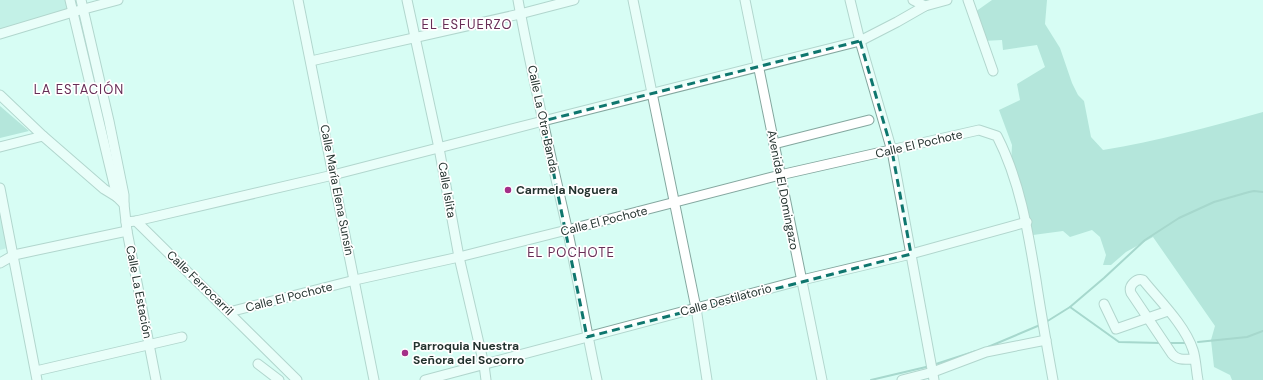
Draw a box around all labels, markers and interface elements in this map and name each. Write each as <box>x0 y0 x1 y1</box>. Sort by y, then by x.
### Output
district label: EL ESFUERZO <box>422 16 512 33</box>
street label: Calle La Otra Banda <box>524 64 562 174</box>
district label: LA ESTACIÓN <box>34 81 124 98</box>
street label: Calle María Elena Sunsín <box>316 123 358 257</box>
street label: Calle El Pochote <box>874 126 964 162</box>
street label: Avenida El Domingazo <box>764 129 802 251</box>
street label: Calle Islita <box>434 161 460 219</box>
place label: Carmela Noguera <box>516 182 618 198</box>
marker: Carmela Noguera <box>503 185 513 195</box>
street label: Calle El Pochote <box>559 202 649 240</box>
street label: Calle La Estación <box>122 244 156 340</box>
district label: EL POCHOTE <box>527 244 615 261</box>
street label: Calle Ferrocarril <box>163 247 237 319</box>
street label: Calle El Pochote <box>244 278 334 316</box>
street label: Calle Destilatorio <box>679 280 773 320</box>
place label: Parroquia Nuestra Señora del Socorro <box>413 338 524 368</box>
marker: Parroquia Nuestra Señora del Socorro <box>400 348 410 358</box>

